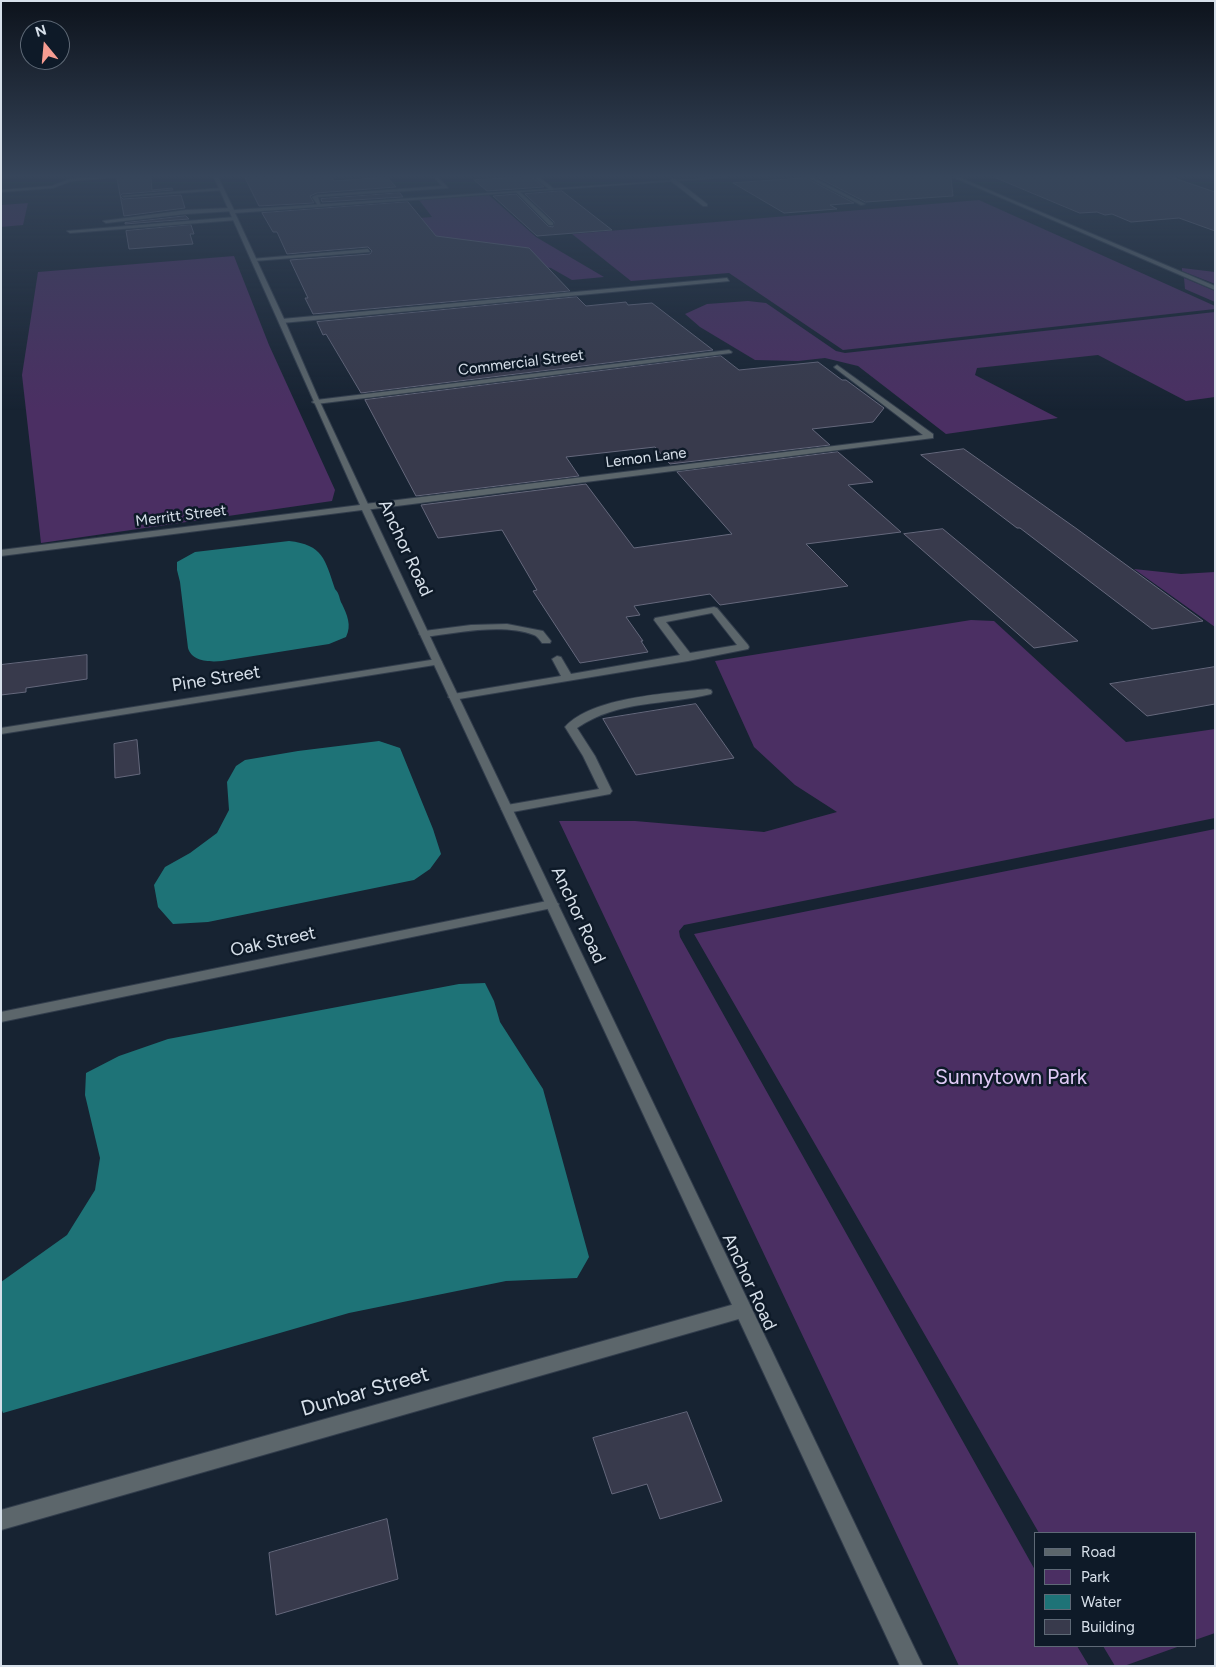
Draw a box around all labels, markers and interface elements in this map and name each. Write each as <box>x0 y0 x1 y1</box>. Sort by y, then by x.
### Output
north arrow <box>20 20 70 70</box>
text: N <box>33 21 48 41</box>
street label: Commercial Street <box>457 346 585 380</box>
street label: Lemon Lane <box>604 444 688 472</box>
street label: Anchor Road <box>373 496 437 600</box>
street label: Merritt Street <box>134 501 228 531</box>
street label: Pine Street <box>170 661 262 697</box>
street label: Anchor Road <box>546 863 610 967</box>
street label: Oak Street <box>228 922 318 962</box>
park label: Sunnytown Park <box>935 1065 1087 1091</box>
street label: Anchor Road <box>717 1230 781 1334</box>
street label: Dunbar Street <box>298 1362 432 1422</box>
legend <box>1034 1532 1196 1647</box>
text: Road <box>1081 1543 1116 1561</box>
text: Park <box>1081 1568 1110 1586</box>
text: Water <box>1081 1593 1121 1611</box>
text: Building <box>1081 1618 1135 1636</box>

